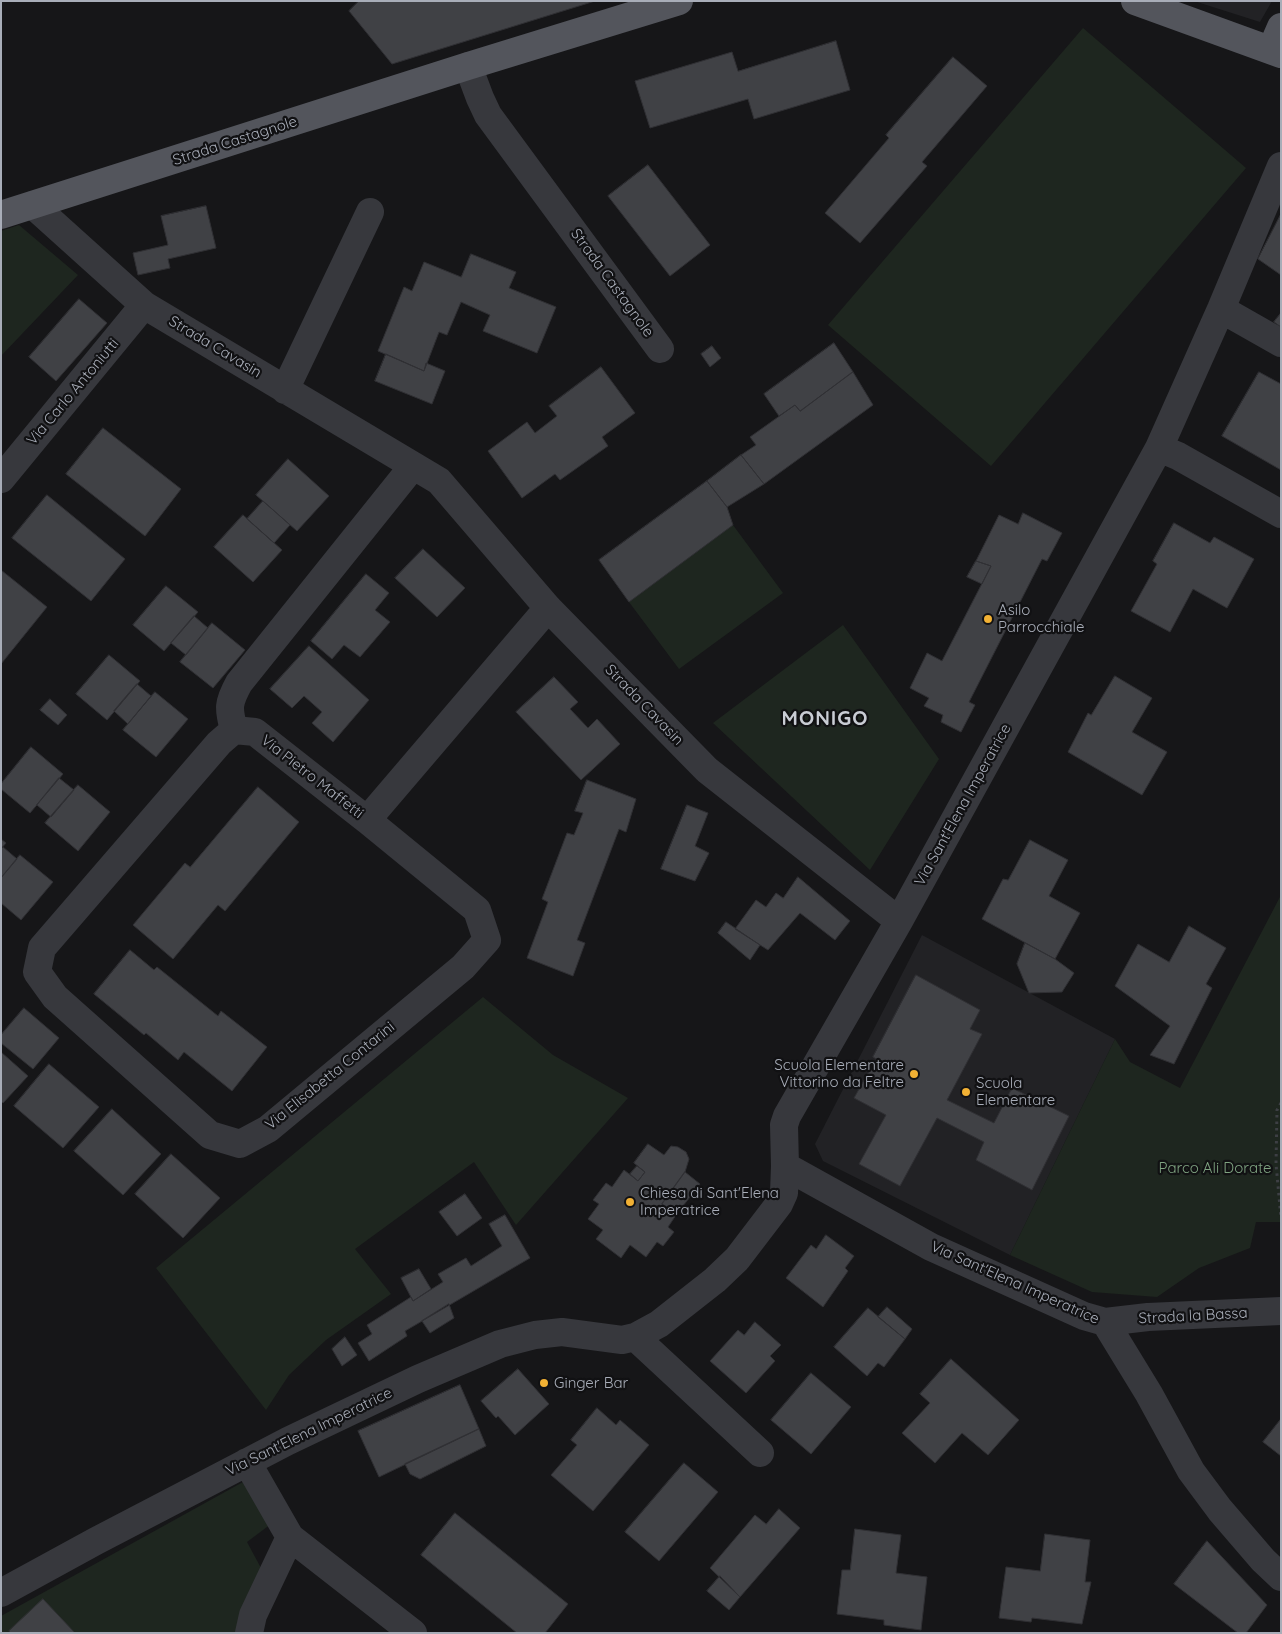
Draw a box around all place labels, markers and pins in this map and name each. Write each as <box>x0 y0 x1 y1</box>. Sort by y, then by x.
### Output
place label: Asilo Parrocchiale <box>998 601 1084 636</box>
marker: Asilo Parrocchiale <box>982 613 994 625</box>
place label: Scuola Elementare Vittorino da Feltre <box>774 1056 904 1091</box>
marker: Scuola Elementare Vittorino da Feltre <box>908 1068 920 1080</box>
place label: Scuola Elementare <box>976 1074 1055 1109</box>
marker: Scuola Elementare <box>960 1086 972 1098</box>
place label: Chiesa di Sant'Elena Imperatrice <box>640 1184 779 1219</box>
marker: Chiesa di Sant'Elena Imperatrice <box>624 1196 636 1208</box>
place label: Ginger Bar <box>554 1374 628 1392</box>
marker: Ginger Bar <box>538 1377 550 1389</box>

